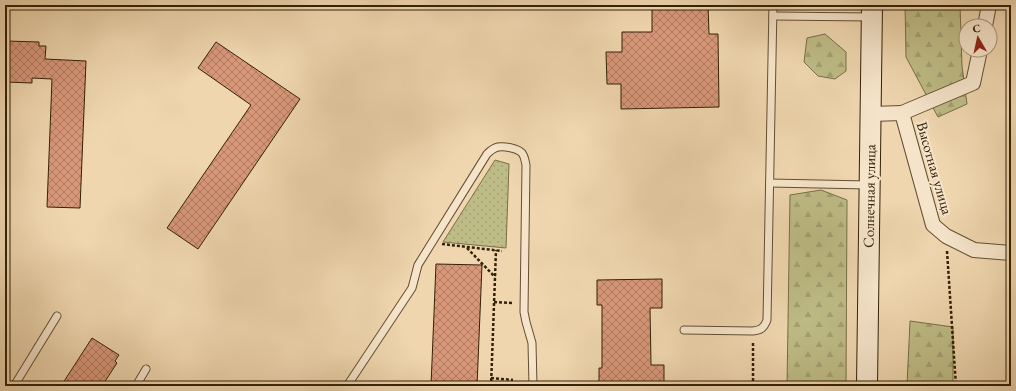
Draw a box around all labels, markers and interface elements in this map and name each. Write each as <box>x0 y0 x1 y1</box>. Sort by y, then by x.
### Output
north arrow <box>958 18 998 58</box>
text: С <box>971 21 982 36</box>
street label: Высотная улица <box>913 119 957 217</box>
street label: Солнечная улица <box>859 144 879 248</box>

